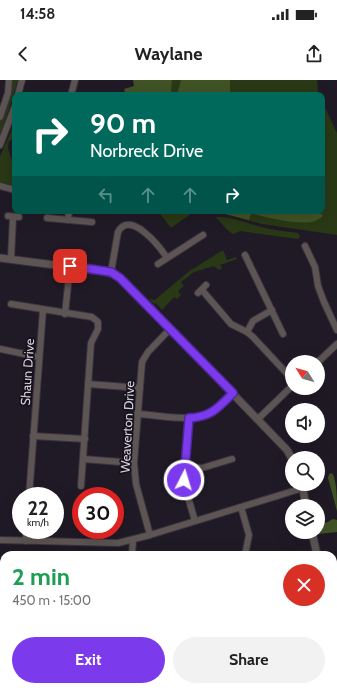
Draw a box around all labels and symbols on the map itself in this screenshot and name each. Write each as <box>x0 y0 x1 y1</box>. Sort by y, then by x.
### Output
pin <box>53 249 87 283</box>
street label: Shaun Drive <box>17 338 37 406</box>
north arrow <box>285 355 325 395</box>
street label: Weaverton Drive <box>117 380 137 474</box>
position arrow <box>163 459 205 501</box>
speed limit sign: 30 <box>72 487 124 539</box>

